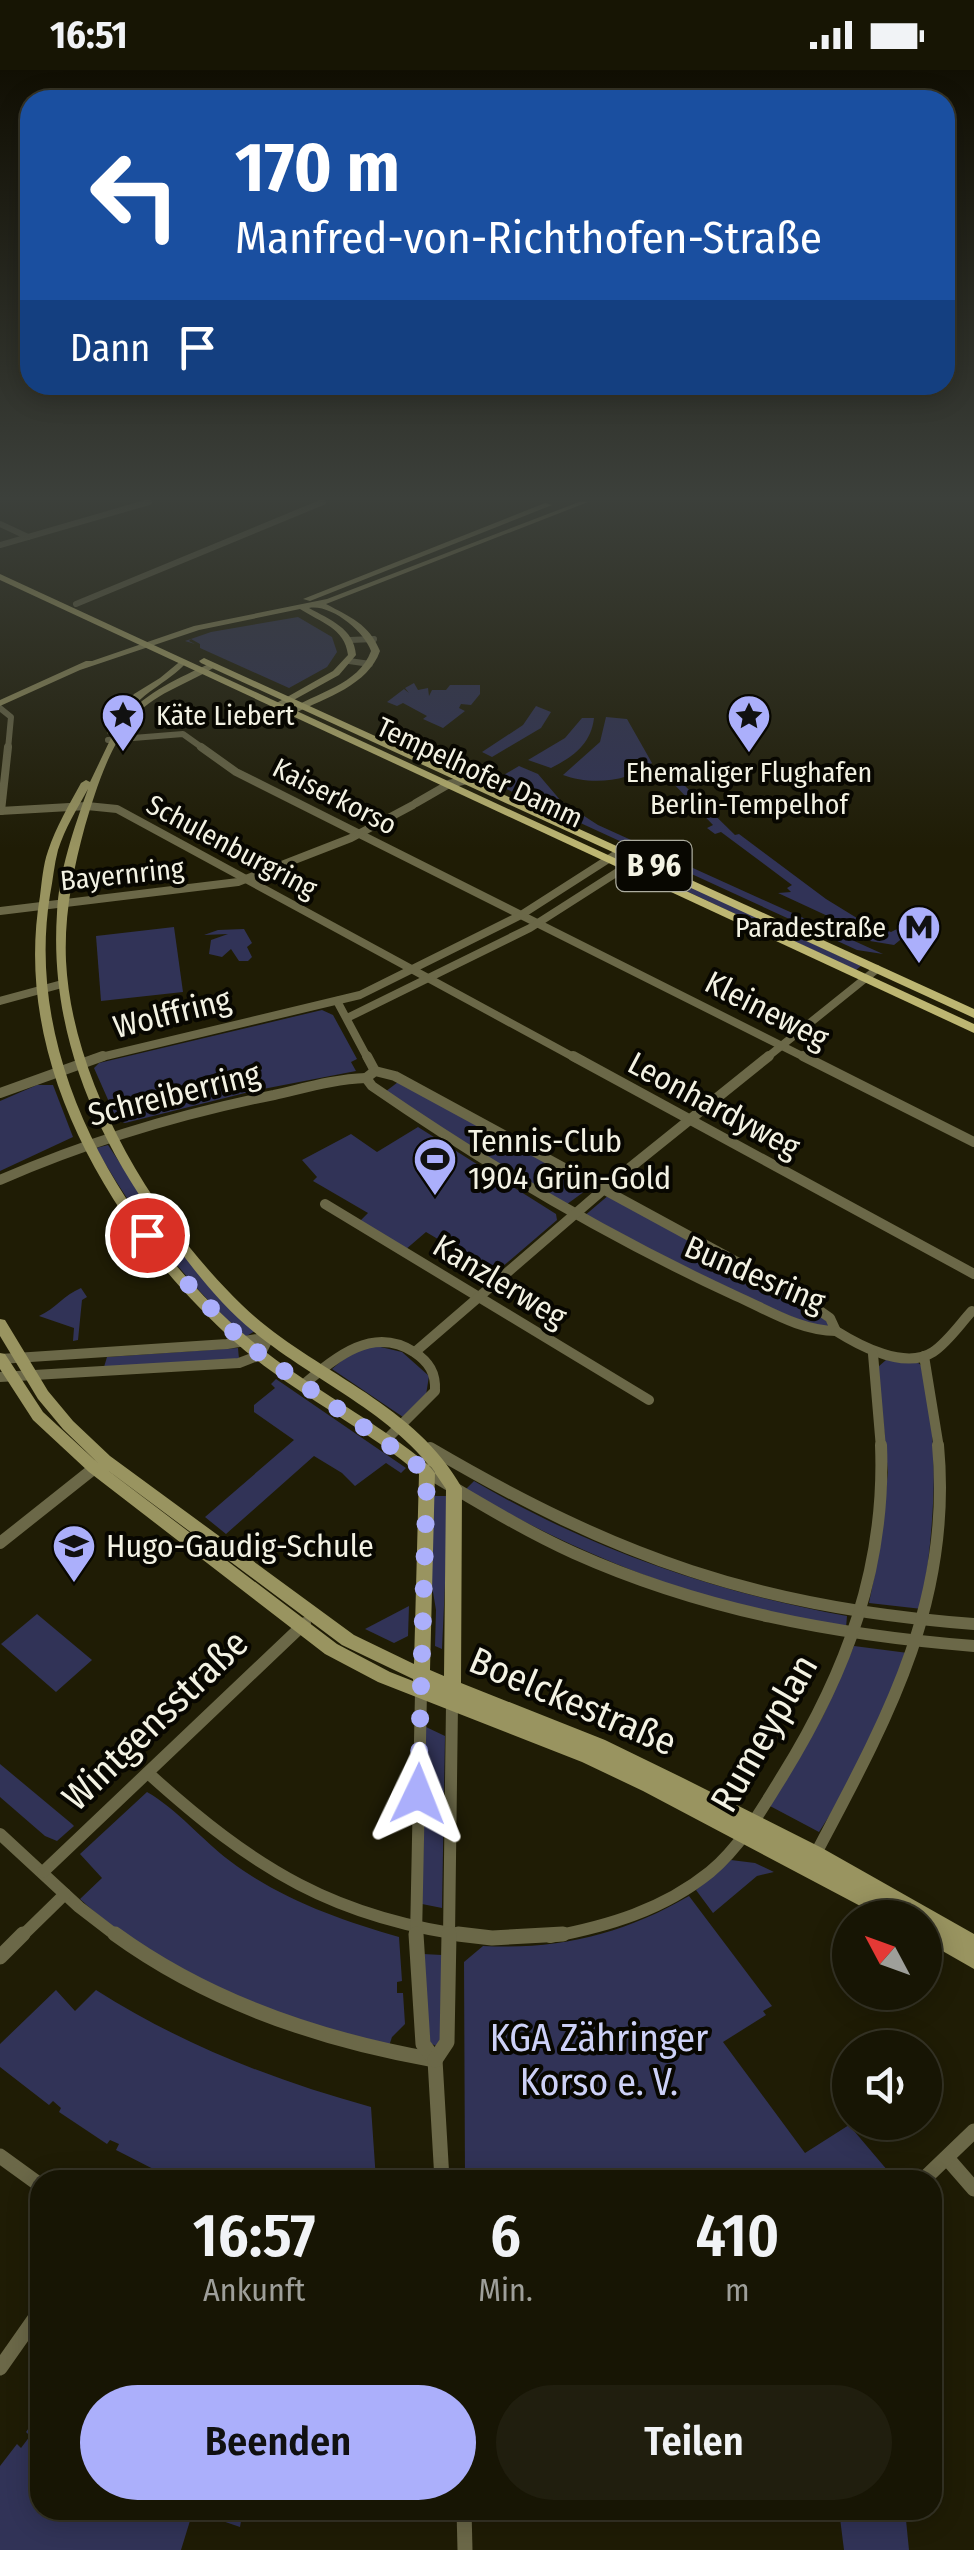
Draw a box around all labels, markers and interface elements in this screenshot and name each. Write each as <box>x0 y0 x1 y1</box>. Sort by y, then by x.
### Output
text: 16:51 <box>50 12 128 58</box>
text: 170 m <box>235 126 400 210</box>
icon: left <box>70 130 200 260</box>
text: Manfred-von-Richthofen-Straße <box>235 211 822 265</box>
icon: arrive <box>170 320 225 375</box>
text: Dann <box>70 325 150 371</box>
place icon: Käte Liebert <box>100 692 146 753</box>
place icon: Ehemaliger Flughafen Berlin-Tempelhof <box>726 693 772 754</box>
place label: Käte Liebert <box>156 699 295 732</box>
street label: Tempelhofer Damm <box>371 710 588 835</box>
street label: Kaiserkorso <box>267 751 402 842</box>
place label: Ehemaliger Flughafen Berlin-Tempelhof <box>626 756 872 821</box>
street label: Schulenburgring <box>141 788 323 906</box>
road number: B 96 <box>616 841 692 891</box>
street label: Bayernring <box>59 852 186 897</box>
metro station icon: Paradestraße <box>896 904 942 965</box>
place label: Paradestraße <box>735 911 886 944</box>
street label: Kleineweg <box>699 963 835 1057</box>
street label: Wolffring <box>109 980 235 1046</box>
street label: Leonhardyweg <box>622 1044 806 1166</box>
street label: Schreiberring <box>84 1054 264 1134</box>
place label: Tennis-Club 1904 Grün-Gold <box>468 1122 671 1197</box>
sports icon: Tennis-Club 1904 Grün-Gold <box>412 1136 458 1197</box>
pin <box>105 1193 190 1278</box>
icon: arrive <box>120 1208 175 1263</box>
street label: Kanzlerweg <box>426 1226 574 1336</box>
street label: Bundesring <box>679 1227 831 1321</box>
school or university icon: Hugo-Gaudig-Schule <box>51 1523 97 1584</box>
place label: Hugo-Gaudig-Schule <box>106 1527 374 1565</box>
street label: Wintgensstraße <box>53 1620 257 1820</box>
street label: Boelckestraße <box>463 1637 683 1765</box>
street label: Rumeyplan <box>701 1646 827 1820</box>
position arrow <box>366 1742 470 1846</box>
north arrow <box>832 1900 942 2010</box>
map controls <box>832 1900 942 2140</box>
park label: KGA Zähringer Korso e. V. <box>490 2015 708 2105</box>
button: sound <box>832 2030 942 2140</box>
text: 16:57 <box>193 2200 315 2272</box>
text: 6 <box>490 2200 521 2272</box>
text: 410 <box>695 2200 779 2272</box>
text: Ankunft <box>203 2271 305 2309</box>
text: Min. <box>478 2271 533 2309</box>
text: m <box>725 2271 750 2309</box>
button: Beenden <box>80 2385 476 2500</box>
button: Teilen <box>496 2385 892 2500</box>

